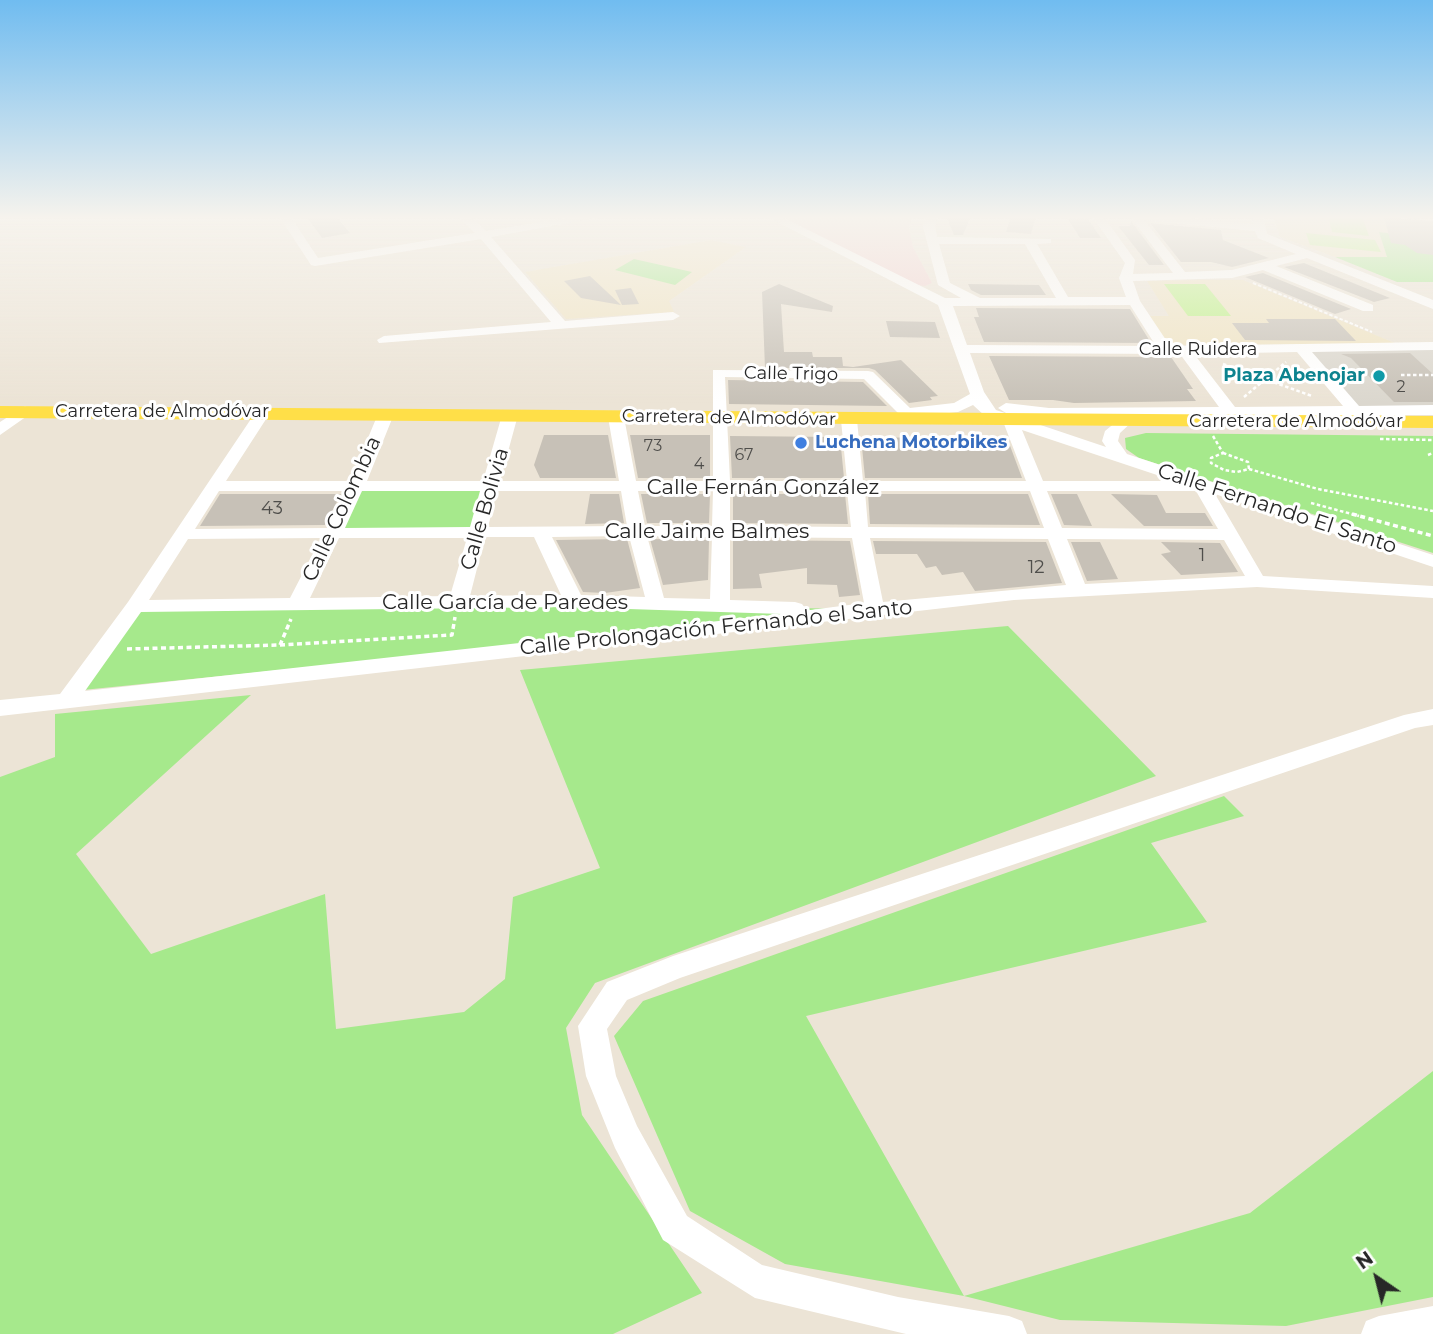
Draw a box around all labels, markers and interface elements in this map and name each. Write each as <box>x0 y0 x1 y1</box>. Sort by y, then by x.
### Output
street label: Calle Ruidera <box>1139 339 1257 361</box>
street label: Calle Trigo <box>744 362 838 386</box>
place label: Plaza Abenojar <box>1223 365 1365 387</box>
marker: Plaza Abenojar <box>1371 368 1387 384</box>
house number: 2 <box>1396 377 1406 397</box>
street label: Carretera de Almodóvar <box>55 401 269 423</box>
street label: Carretera de Almodóvar <box>622 405 836 431</box>
street label: Carretera de Almodóvar <box>1189 411 1403 433</box>
street label: Calle Colombia <box>297 432 387 586</box>
place label: Luchena Motorbikes <box>815 432 1007 454</box>
marker: Luchena Motorbikes <box>793 435 809 451</box>
house number: 73 <box>644 436 662 456</box>
street label: Calle Bolivia <box>455 445 515 573</box>
house number: 67 <box>734 445 754 465</box>
house number: 4 <box>694 454 704 474</box>
street label: Calle Fernando El Santo <box>1154 458 1400 560</box>
street label: Calle Fernán González <box>647 475 879 501</box>
house number: 43 <box>261 498 283 520</box>
street label: Calle Jaime Balmes <box>605 519 809 545</box>
house number: 1 <box>1199 545 1205 567</box>
house number: 12 <box>1028 557 1044 579</box>
street label: Calle García de Paredes <box>382 590 628 616</box>
street label: Calle Prolongación Fernando el Santo <box>518 595 914 661</box>
north arrow <box>1342 1243 1412 1313</box>
text: N <box>1352 1247 1378 1274</box>

